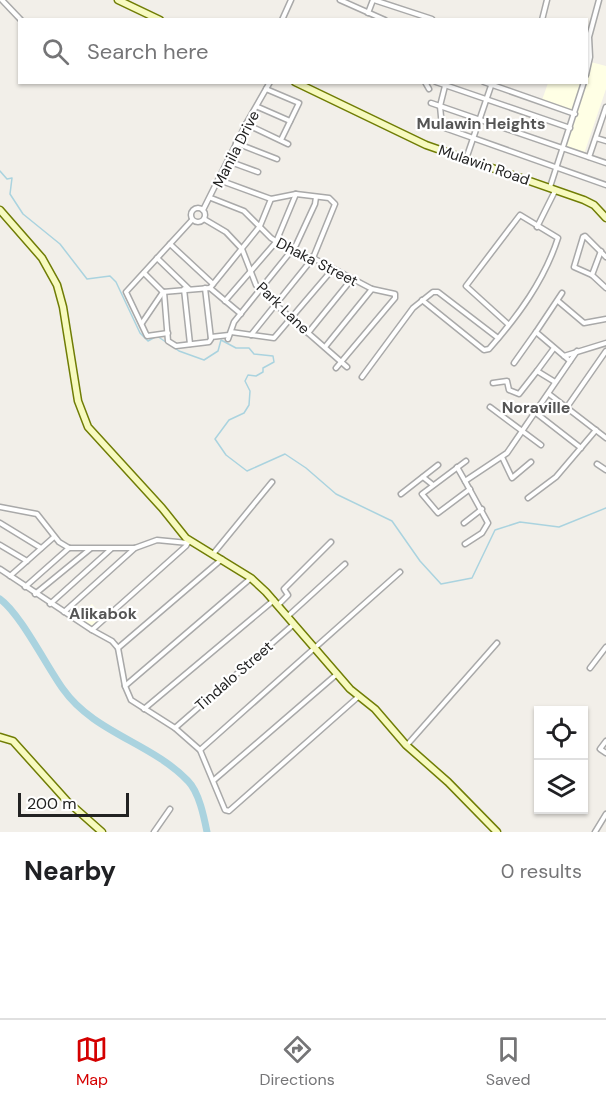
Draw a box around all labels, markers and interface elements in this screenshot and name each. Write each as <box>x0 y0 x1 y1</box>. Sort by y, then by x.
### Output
search box <box>18 18 588 84</box>
icon: search <box>39 35 72 68</box>
text: Search here <box>87 37 208 66</box>
street label: Manila Drive <box>208 107 264 191</box>
district label: Mulawin Heights <box>416 113 546 134</box>
street label: Mulawin Road <box>436 140 532 190</box>
street label: Dhaka Street <box>273 233 361 291</box>
street label: Park Lane <box>252 278 314 338</box>
district label: Noraville <box>502 397 570 418</box>
district label: Alikabok <box>69 603 138 624</box>
street label: Tindalo Street <box>191 637 277 715</box>
map controls <box>534 706 588 814</box>
button: locate <box>534 706 588 760</box>
button: layers <box>534 760 588 814</box>
scale bar <box>18 790 129 818</box>
text: 200 m <box>27 793 76 814</box>
text: Nearby <box>24 854 116 888</box>
text: 0 results <box>501 858 582 884</box>
tab: Map <box>75 1033 108 1090</box>
tab: Directions <box>259 1033 335 1090</box>
tab: Saved <box>486 1033 531 1090</box>

